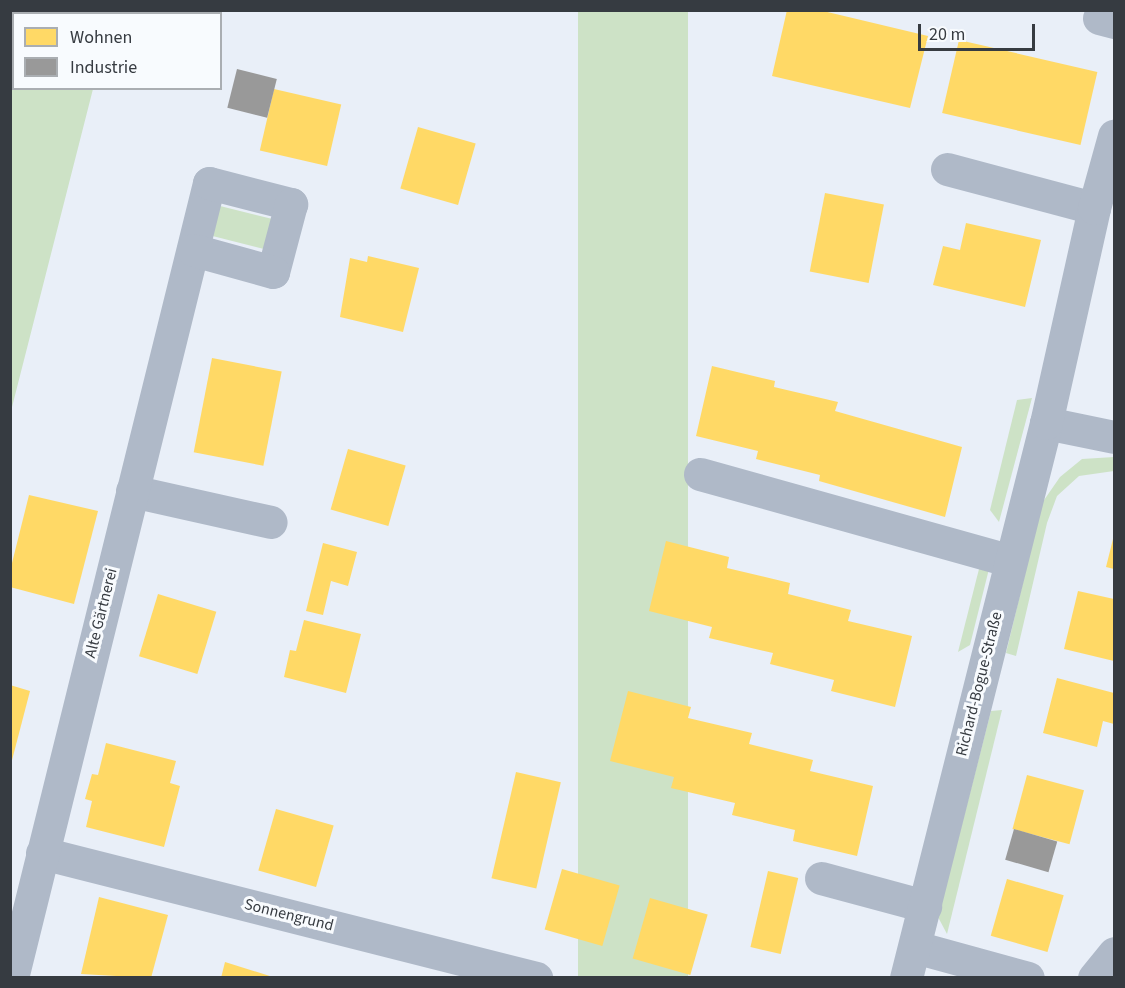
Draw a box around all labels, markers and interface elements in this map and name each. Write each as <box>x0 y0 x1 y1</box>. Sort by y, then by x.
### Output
legend <box>12 12 222 90</box>
scale bar <box>921 12 1038 50</box>
text: 20 m <box>929 22 965 47</box>
text: Wohnen <box>70 25 132 50</box>
text: Industrie <box>70 55 137 80</box>
street label: Alte Gärtnerei <box>81 566 121 660</box>
street label: Richard-Bogue-Straße <box>952 610 1006 758</box>
street label: Sonnengrund <box>242 895 336 935</box>

